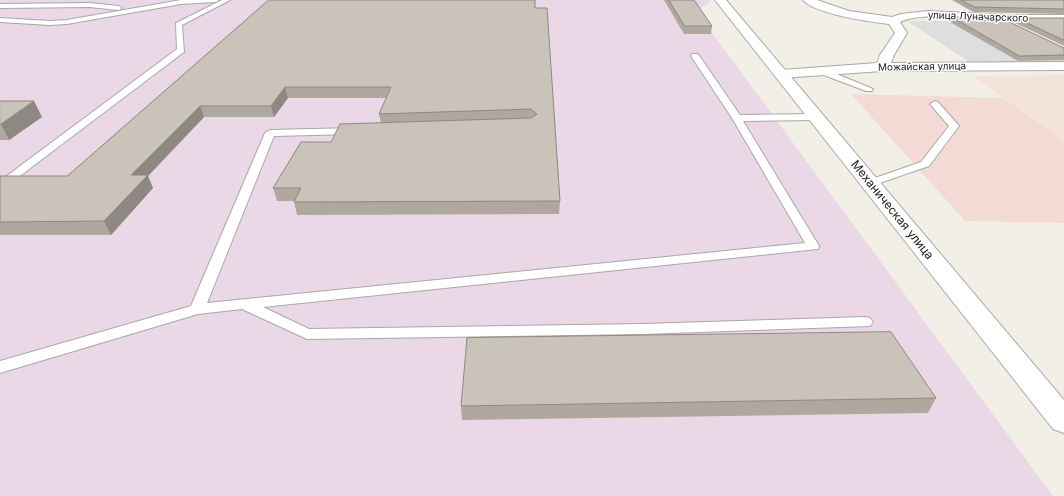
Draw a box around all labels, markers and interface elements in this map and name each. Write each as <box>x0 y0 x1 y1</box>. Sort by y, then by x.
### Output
street label: улица Луначарского <box>928 9 1028 25</box>
street label: Можайская улица <box>878 60 966 74</box>
street label: Механическая улица <box>848 158 936 262</box>

